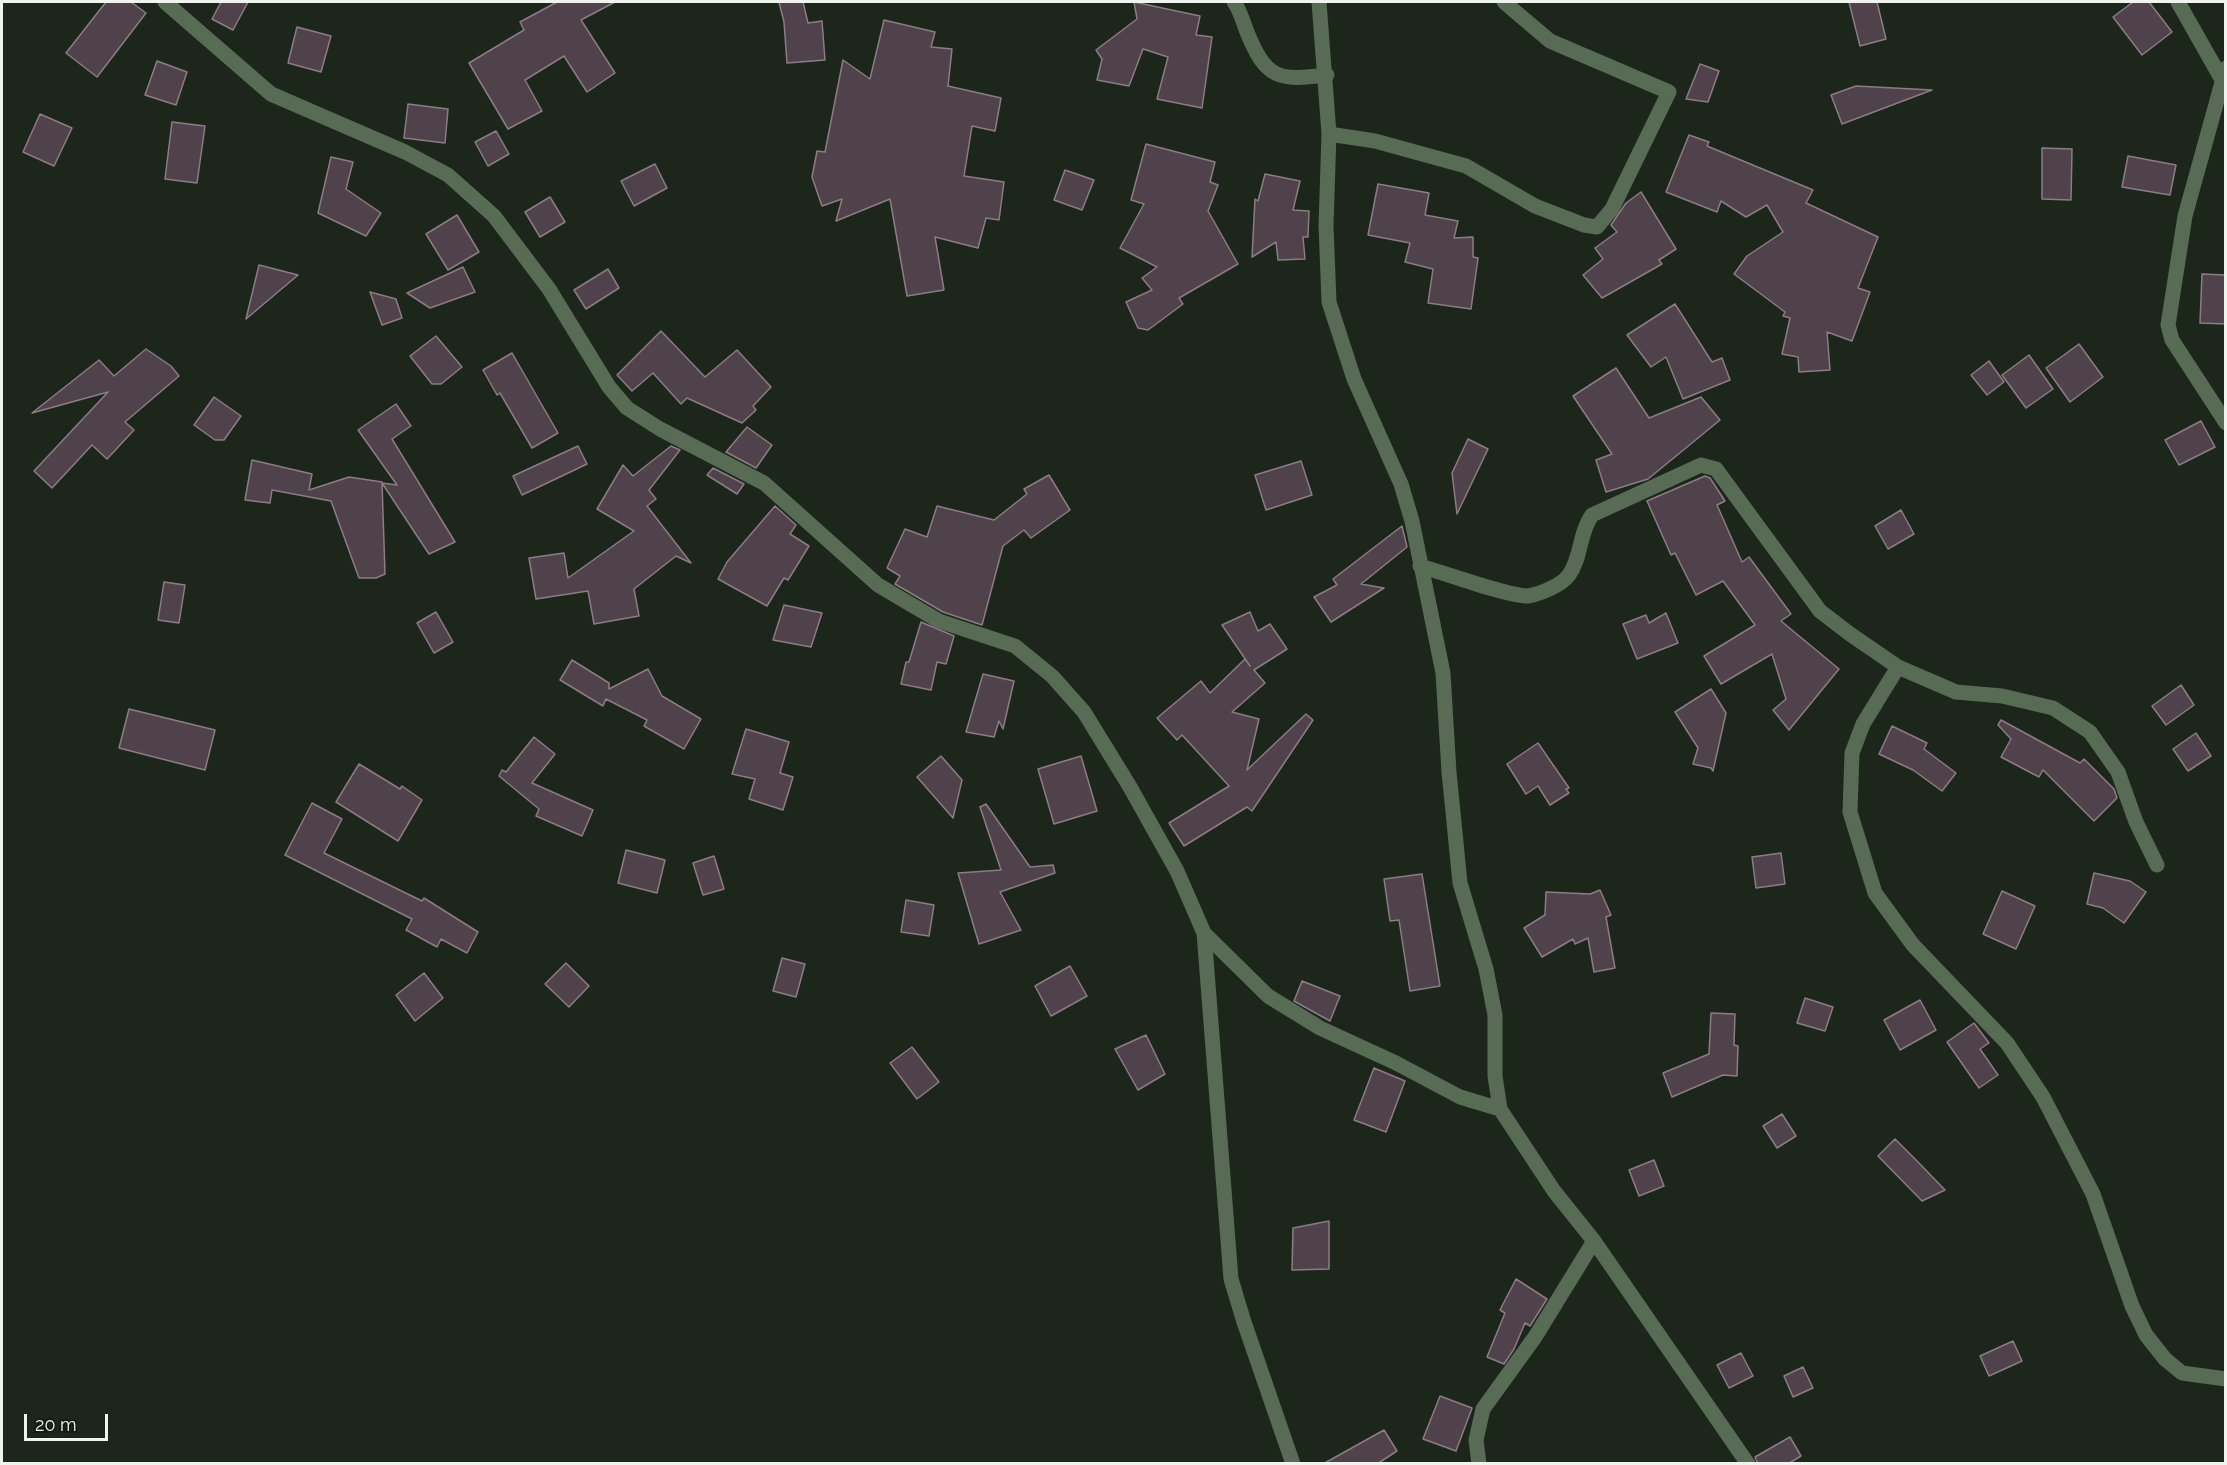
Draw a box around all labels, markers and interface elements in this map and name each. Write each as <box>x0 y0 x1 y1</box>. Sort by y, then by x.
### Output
scale bar <box>27 1402 111 1440</box>
text: 20 m <box>35 1414 77 1435</box>

